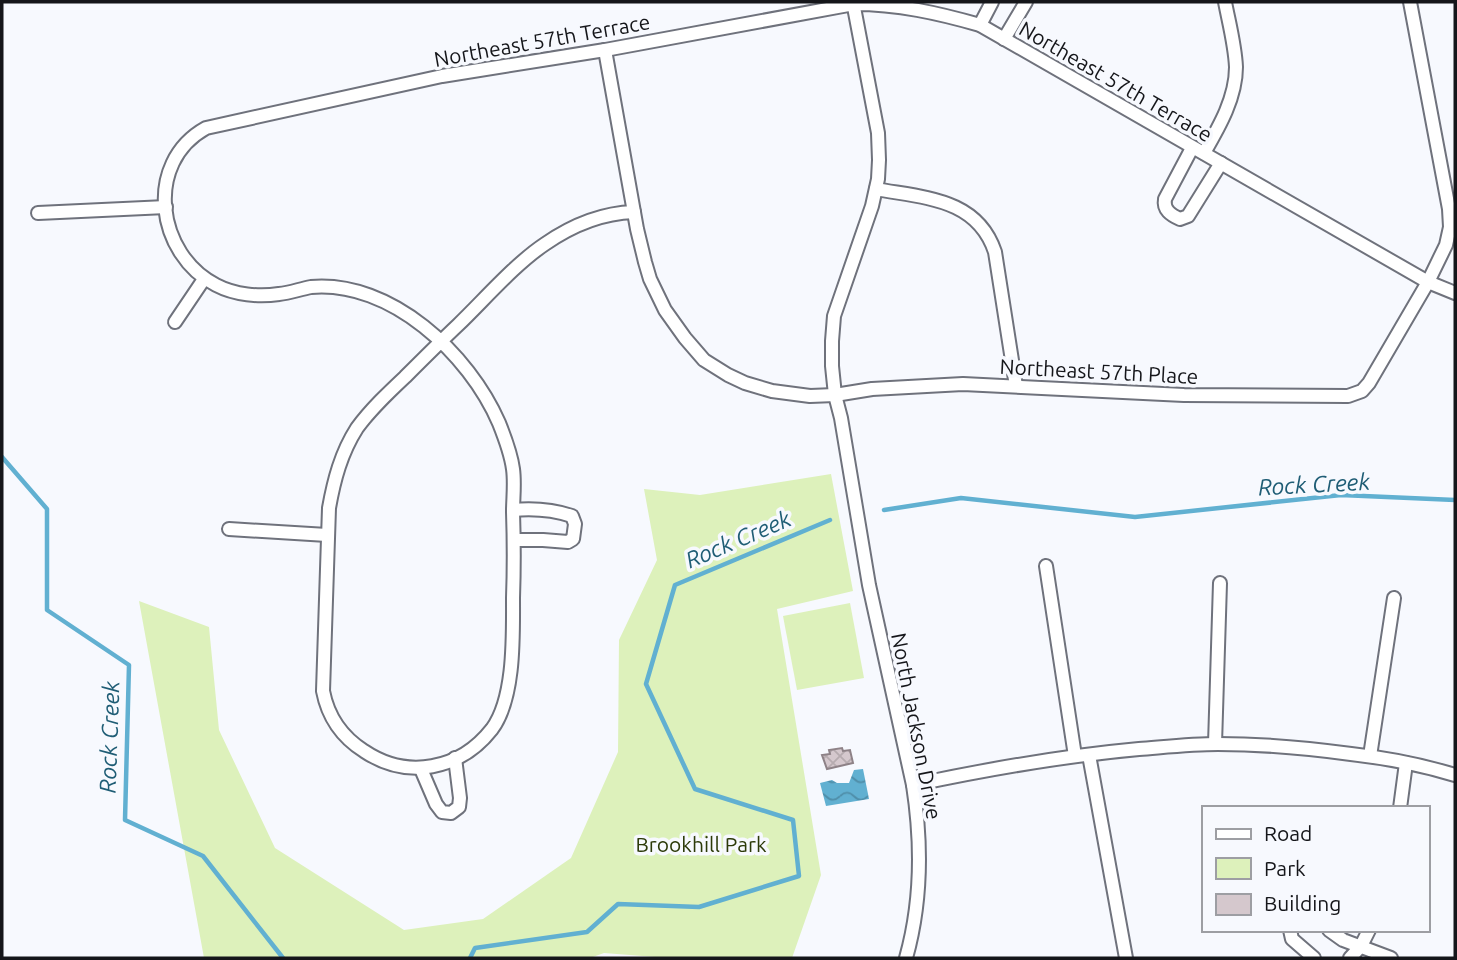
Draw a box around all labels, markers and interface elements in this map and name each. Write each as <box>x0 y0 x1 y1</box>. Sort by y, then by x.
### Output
street label: Northeast 57th Terrace <box>432 9 652 71</box>
street label: Northeast 57th Terrace <box>1015 16 1217 146</box>
street label: Northeast 57th Place <box>999 354 1199 388</box>
water label: Rock Creek <box>1257 469 1371 499</box>
water label: Rock Creek <box>681 505 795 572</box>
street label: North Jackson Drive <box>887 631 947 821</box>
water label: Rock Creek <box>95 680 123 794</box>
legend <box>1202 806 1429 932</box>
text: Road <box>1264 821 1312 845</box>
park label: Brookhill Park <box>635 832 767 856</box>
text: Park <box>1264 856 1306 880</box>
text: Building <box>1264 891 1341 915</box>

